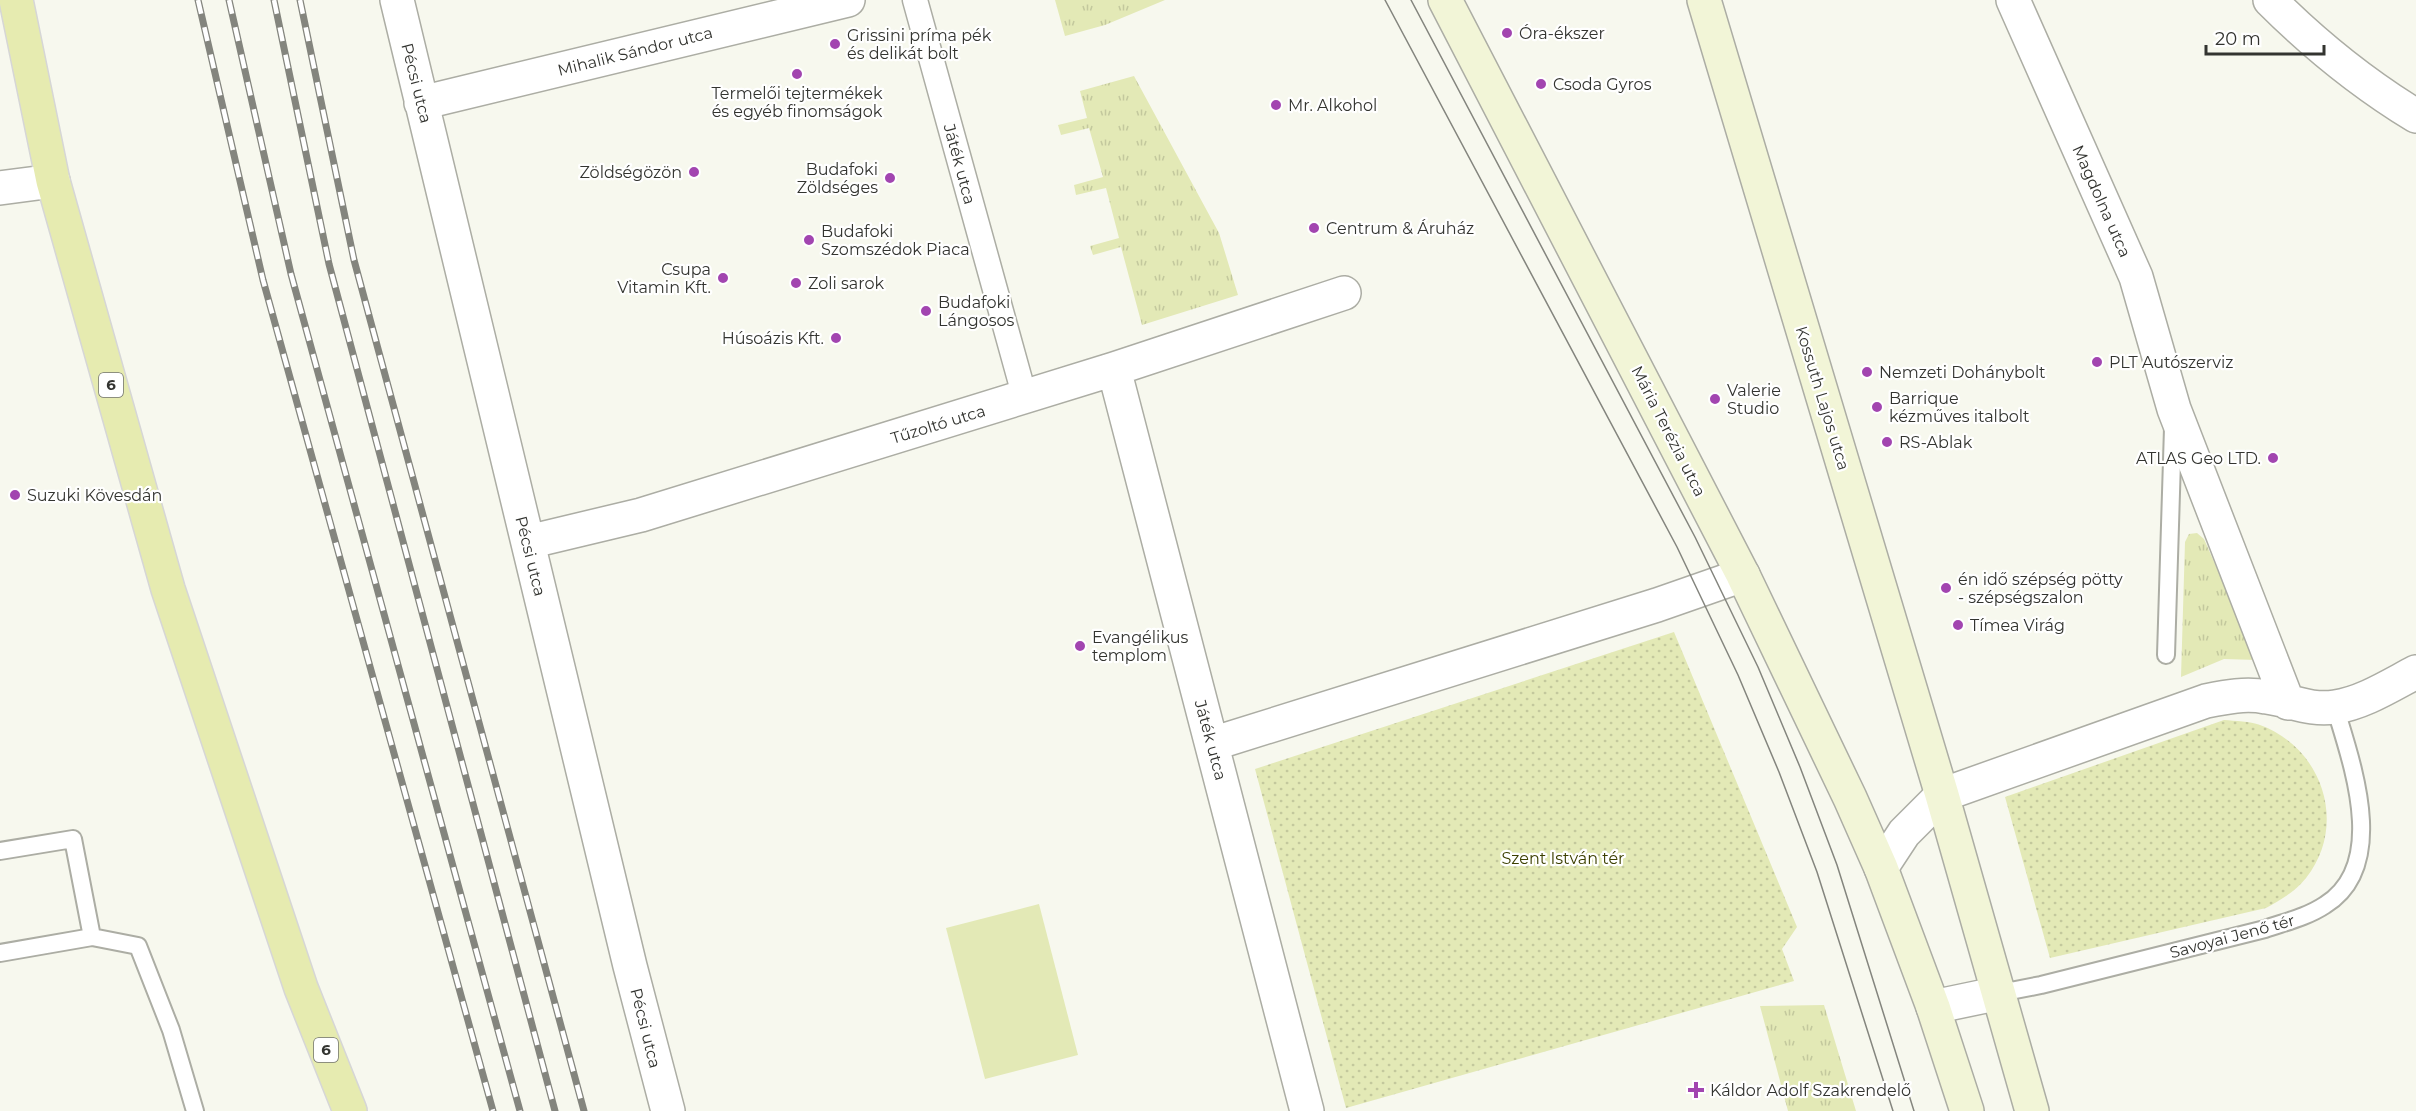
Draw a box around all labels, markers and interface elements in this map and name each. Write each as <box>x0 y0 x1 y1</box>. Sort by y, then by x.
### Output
scale bar <box>2206 18 2324 56</box>
street label: Mihalik Sándor utca <box>556 23 715 80</box>
place label: Óra-ékszer <box>1519 24 1605 43</box>
place label: Grissini príma pék és delikát bolt <box>847 26 992 63</box>
marker: Óra-ékszer <box>1500 26 1514 40</box>
text: 20 m <box>2215 28 2261 50</box>
marker: Grissini príma pék és delikát bolt <box>828 37 842 51</box>
street label: Pécsi utca <box>397 41 436 125</box>
marker: Termelői tejtermékek és egyéb finomságok <box>790 67 804 81</box>
place label: Csoda Gyros <box>1553 75 1652 94</box>
marker: Csoda Gyros <box>1534 77 1548 91</box>
place label: Termelői tejtermékek és egyéb finomságok <box>711 84 883 121</box>
place label: Mr. Alkohol <box>1288 96 1377 115</box>
marker: Mr. Alkohol <box>1269 98 1283 112</box>
street label: Játék utca <box>939 121 979 206</box>
street label: Magdolna utca <box>2068 142 2135 260</box>
place label: Budafoki Zöldséges <box>797 160 878 197</box>
place label: Zöldségözön <box>579 163 682 182</box>
marker: Zöldségözön <box>687 165 701 179</box>
marker: Budafoki Zöldséges <box>883 171 897 185</box>
place label: Centrum & Áruház <box>1326 219 1474 238</box>
marker: Centrum & Áruház <box>1307 221 1321 235</box>
place label: Budafoki Szomszédok Piaca <box>821 222 970 259</box>
marker: Budafoki Szomszédok Piaca <box>802 233 816 247</box>
place label: Csupa Vitamin Kft. <box>617 260 711 297</box>
marker: Csupa Vitamin Kft. <box>716 271 730 285</box>
place label: Zoli sarok <box>808 274 885 293</box>
marker: Zoli sarok <box>789 276 803 290</box>
place label: Budafoki Lángosos <box>938 293 1015 330</box>
marker: Budafoki Lángosos <box>919 304 933 318</box>
street label: Kossuth Lajos utca <box>1792 324 1853 472</box>
place label: Húsoázis Kft. <box>722 329 824 348</box>
marker: Húsoázis Kft. <box>829 331 843 345</box>
place label: PLT Autószerviz <box>2109 353 2234 372</box>
marker: PLT Autószerviz <box>2090 355 2104 369</box>
street label: Mária Terézia utca <box>1627 363 1710 500</box>
place label: Nemzeti Dohánybolt <box>1879 363 2046 382</box>
marker: Nemzeti Dohánybolt <box>1860 365 1874 379</box>
road number: 6 <box>99 373 123 397</box>
place label: Valerie Studio <box>1727 381 1781 418</box>
place label: Barrique kézműves italbolt <box>1889 389 2030 426</box>
marker: Valerie Studio <box>1708 392 1722 406</box>
marker: Barrique kézműves italbolt <box>1870 400 1884 414</box>
street label: Tűzoltó utca <box>889 401 988 448</box>
place label: RS-Ablak <box>1899 433 1973 452</box>
marker: RS-Ablak <box>1880 435 1894 449</box>
place label: ATLAS Geo LTD. <box>2136 449 2261 468</box>
marker: ATLAS Geo LTD. <box>2266 451 2280 465</box>
place label: Suzuki Kövesdán <box>27 486 162 505</box>
marker: Suzuki Kövesdán <box>8 488 22 502</box>
street label: Pécsi utca <box>511 514 550 598</box>
place label: én idő szépség pötty - szépségszalon <box>1958 570 2123 607</box>
marker: én idő szépség pötty - szépségszalon <box>1939 581 1953 595</box>
place label: Tímea Virág <box>1970 616 2065 635</box>
marker: Tímea Virág <box>1951 618 1965 632</box>
place label: Evangélikus templom <box>1092 628 1189 665</box>
marker: Evangélikus templom <box>1073 639 1087 653</box>
street label: Játék utca <box>1190 697 1230 782</box>
park label: Szent István tér <box>1501 849 1625 868</box>
street label: Savoyai Jenő tér <box>2168 911 2297 962</box>
street label: Pécsi utca <box>626 986 665 1070</box>
road number: 6 <box>314 1038 338 1062</box>
marker: Káldor Adolf Szakrendelő <box>1687 1081 1705 1099</box>
place label: Káldor Adolf Szakrendelő <box>1710 1081 1911 1100</box>

